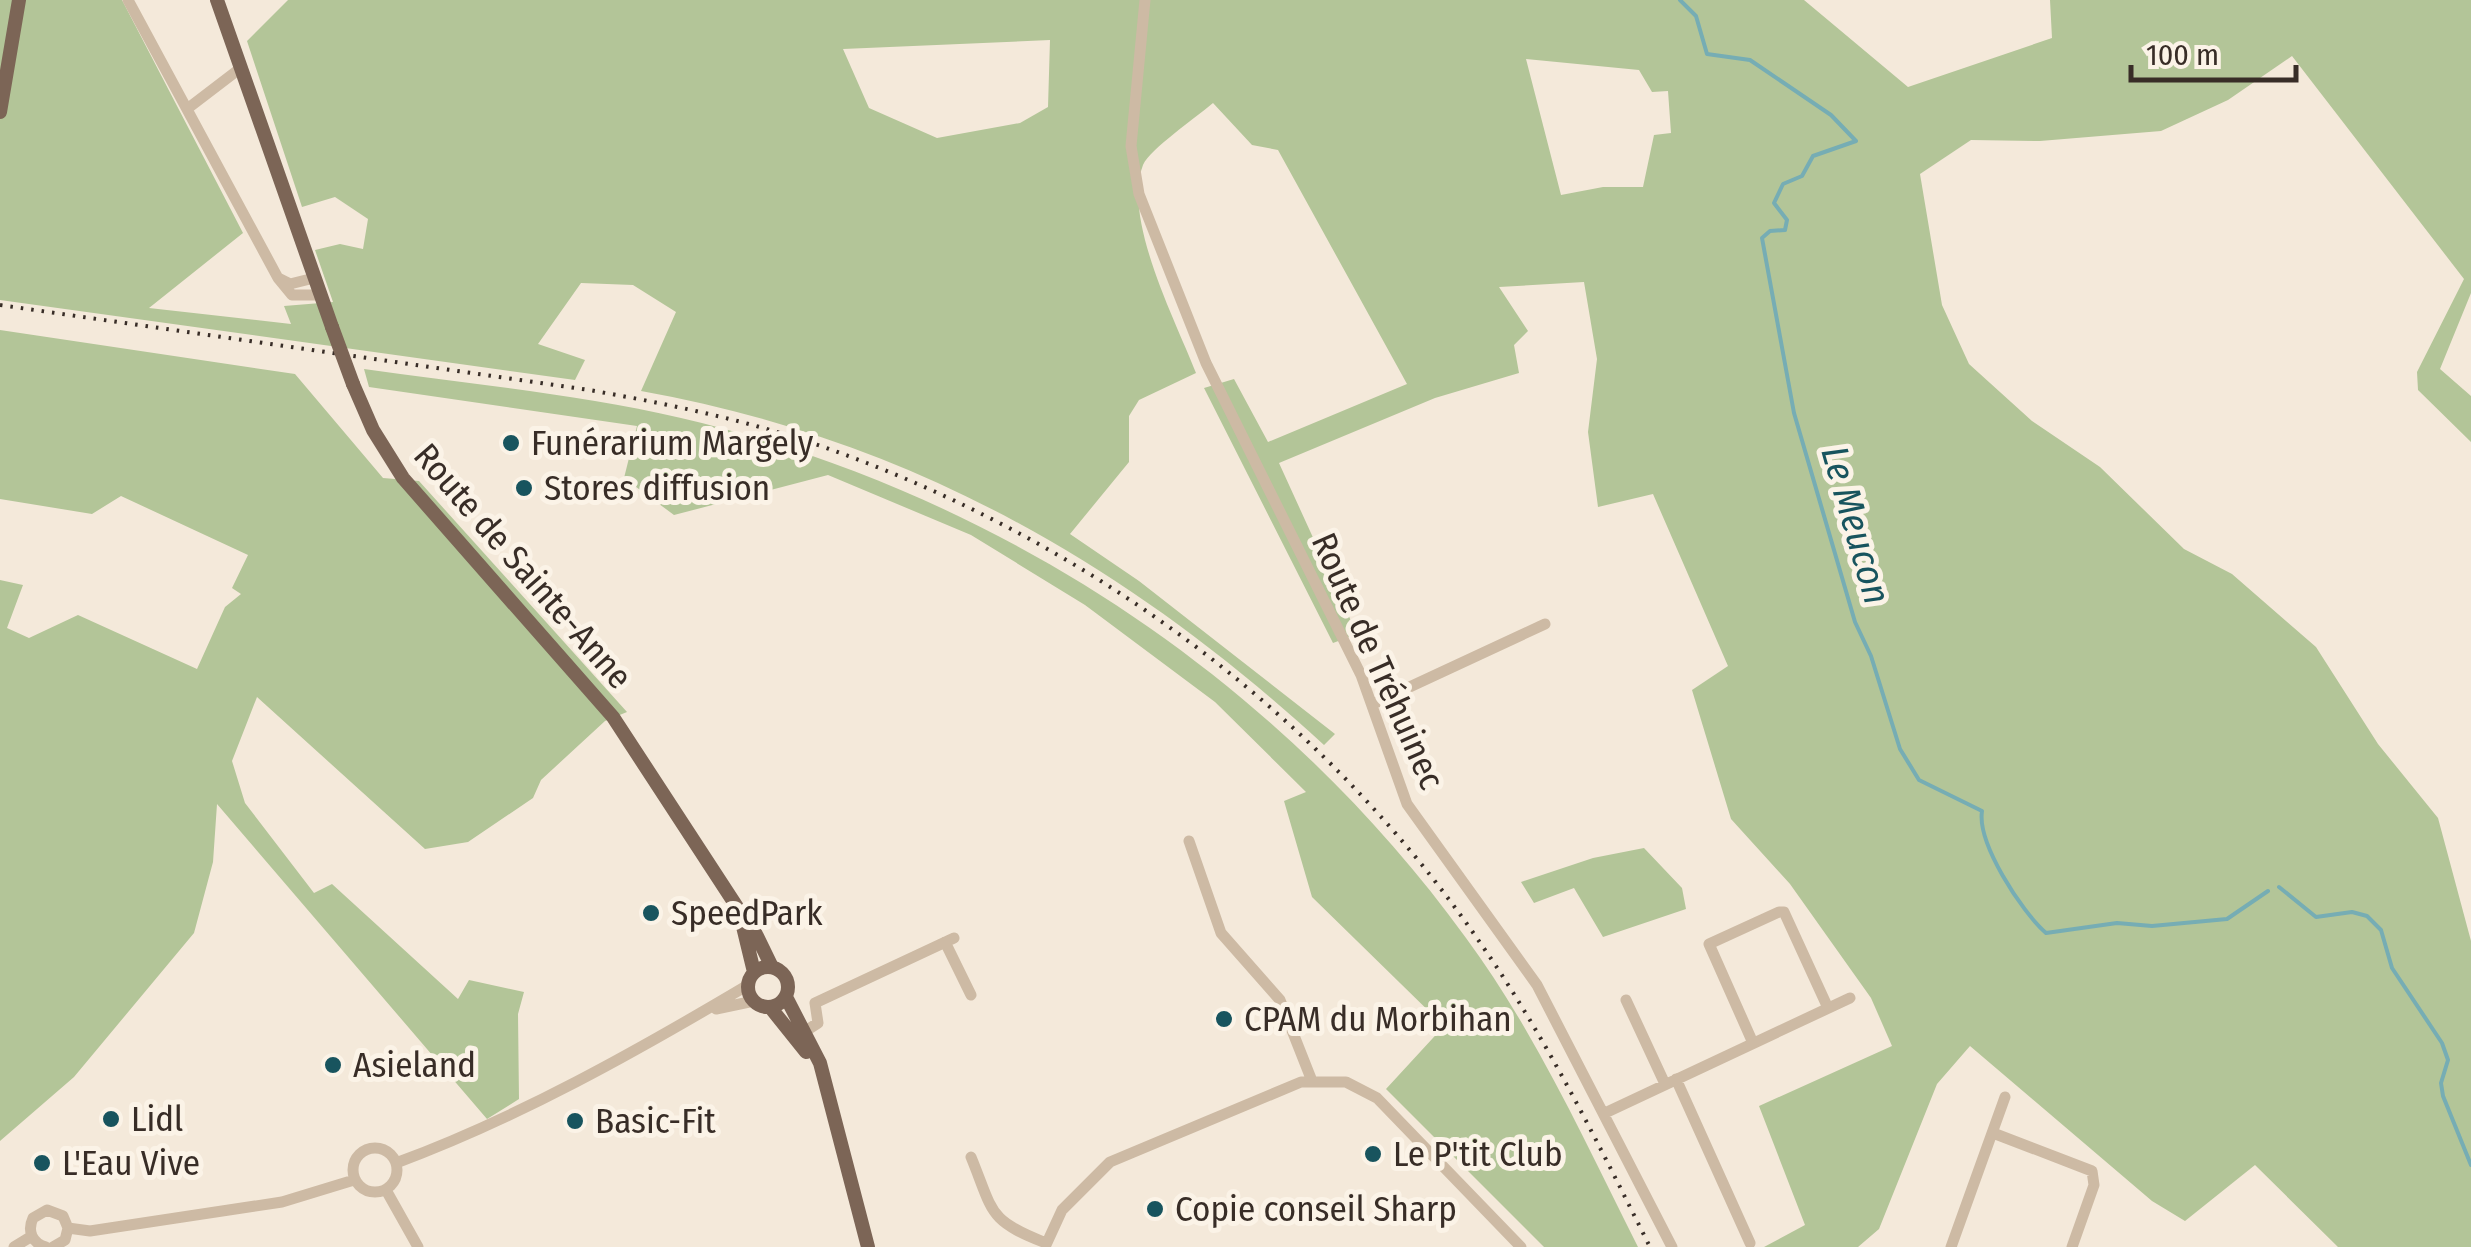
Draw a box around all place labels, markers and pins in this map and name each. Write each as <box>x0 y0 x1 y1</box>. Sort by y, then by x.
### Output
place label: Funérarium Margely <box>531 422 814 464</box>
marker: Funérarium Margely <box>500 432 522 454</box>
place label: Stores diffusion <box>544 467 770 509</box>
marker: Stores diffusion <box>513 477 535 499</box>
place label: SpeedPark <box>671 892 823 934</box>
marker: SpeedPark <box>640 902 662 924</box>
place label: CPAM du Morbihan <box>1244 998 1512 1040</box>
marker: CPAM du Morbihan <box>1213 1008 1235 1030</box>
place label: Asieland <box>353 1044 476 1086</box>
marker: Asieland <box>322 1054 344 1076</box>
place label: Lidl <box>131 1098 183 1140</box>
place label: Basic-Fit <box>595 1100 716 1142</box>
marker: Lidl <box>100 1108 122 1130</box>
marker: Basic-Fit <box>564 1110 586 1132</box>
place label: Le P'tit Club <box>1393 1133 1563 1175</box>
place label: L'Eau Vive <box>62 1142 200 1184</box>
marker: Le P'tit Club <box>1362 1143 1384 1165</box>
marker: L'Eau Vive <box>31 1152 53 1174</box>
place label: Copie conseil Sharp <box>1175 1188 1457 1230</box>
marker: Copie conseil Sharp <box>1144 1198 1166 1220</box>

